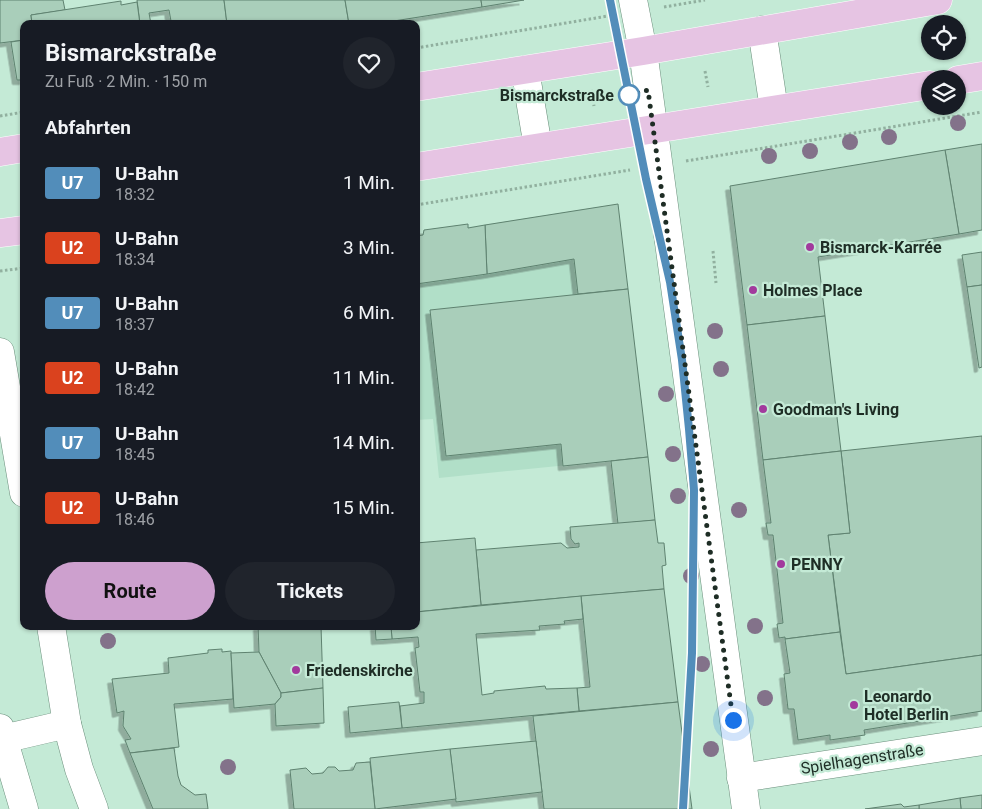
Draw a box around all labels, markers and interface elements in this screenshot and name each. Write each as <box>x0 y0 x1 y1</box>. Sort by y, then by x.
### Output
map controls <box>921 15 966 115</box>
button: locate <box>921 15 966 60</box>
button: heart <box>343 37 395 89</box>
text: Bismarckstraße <box>45 39 216 67</box>
button: layers <box>921 70 966 115</box>
text: Zu Fuß · 2 Min. · 150 m <box>45 72 207 91</box>
marker: Bismarckstraße <box>618 84 640 106</box>
place label: Bismarckstraße <box>500 86 614 105</box>
text: Abfahrten <box>45 116 131 139</box>
text: U-Bahn <box>115 162 179 185</box>
text: 1 Min. <box>343 171 395 194</box>
text: U7 <box>61 172 84 193</box>
text: 18:32 <box>115 185 155 204</box>
text: U-Bahn <box>115 227 179 250</box>
text: 3 Min. <box>343 236 395 259</box>
text: U2 <box>61 237 84 258</box>
place label: Bismarck-Karrée <box>820 238 942 257</box>
marker: Bismarck-Karrée <box>804 241 816 253</box>
text: 18:34 <box>115 250 155 269</box>
place label: Holmes Place <box>763 281 863 300</box>
marker: Holmes Place <box>747 284 759 296</box>
text: U-Bahn <box>115 292 179 315</box>
text: 6 Min. <box>343 301 395 324</box>
text: U7 <box>61 302 84 323</box>
text: 18:37 <box>115 315 155 334</box>
text: U-Bahn <box>115 357 179 380</box>
text: 11 Min. <box>332 366 395 389</box>
text: U2 <box>61 367 84 388</box>
text: 18:42 <box>115 380 155 399</box>
place label: Goodman's Living <box>773 400 899 419</box>
marker: Goodman's Living <box>757 403 769 415</box>
text: U-Bahn <box>115 422 179 445</box>
text: 14 Min. <box>332 431 395 454</box>
text: U7 <box>61 432 84 453</box>
text: 18:45 <box>115 445 155 464</box>
text: U-Bahn <box>115 487 179 510</box>
text: 15 Min. <box>332 496 395 519</box>
text: U2 <box>61 497 84 518</box>
text: 18:46 <box>115 510 155 529</box>
place label: PENNY <box>791 555 843 574</box>
marker: PENNY <box>775 558 787 570</box>
button: Route <box>45 562 215 620</box>
button: Tickets <box>225 562 395 620</box>
place label: Friedenskirche <box>306 661 413 680</box>
marker: Friedenskirche <box>290 664 302 676</box>
place label: Leonardo Hotel Berlin <box>864 687 949 724</box>
marker: Leonardo Hotel Berlin <box>848 699 860 711</box>
your location <box>721 708 746 733</box>
street label: Spielhagenstraße <box>799 740 925 778</box>

